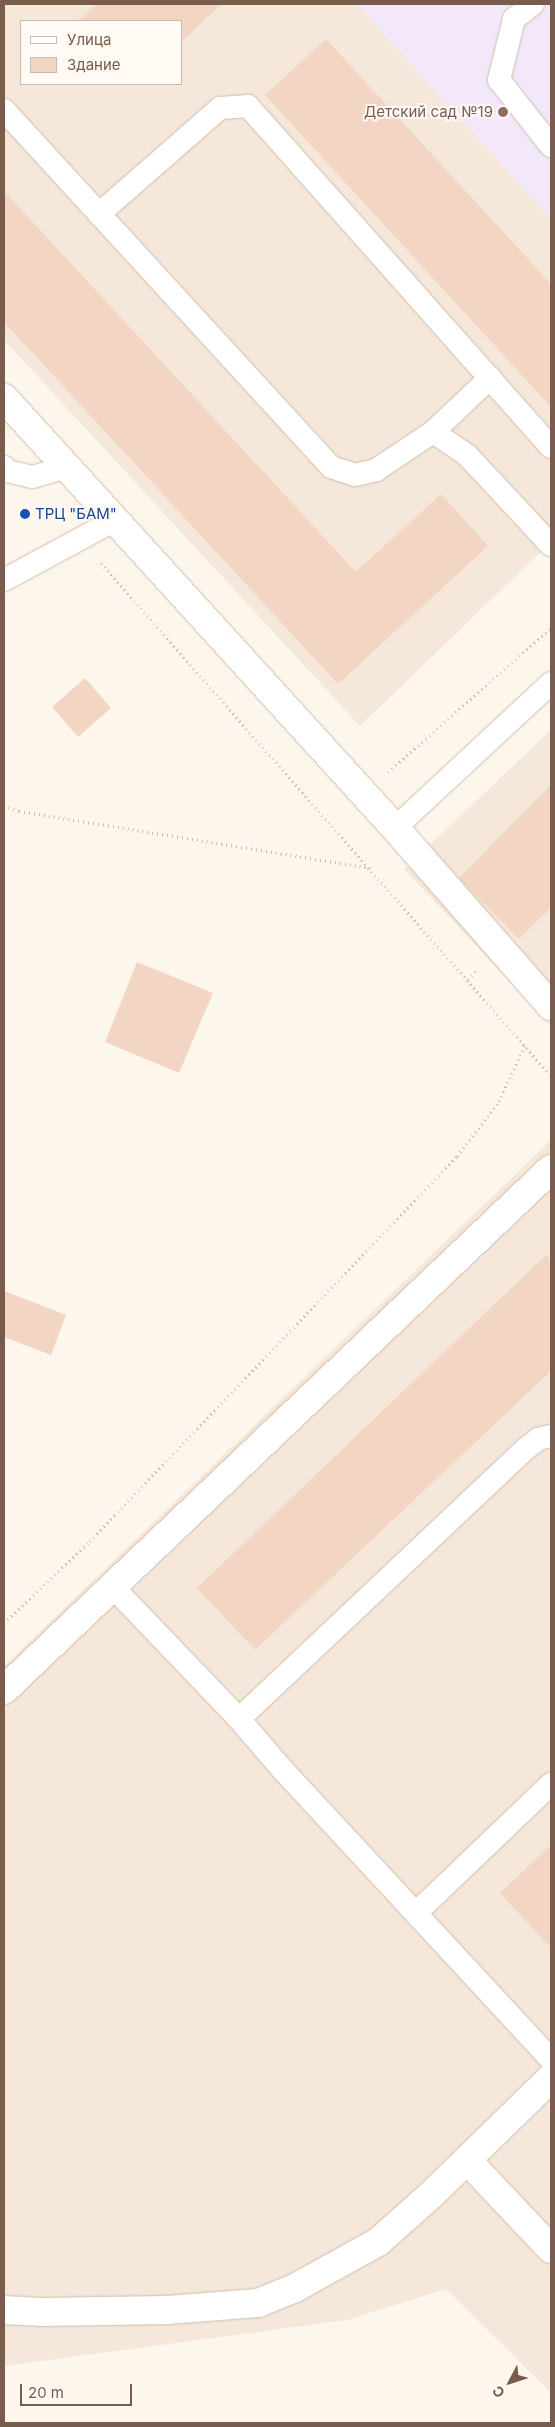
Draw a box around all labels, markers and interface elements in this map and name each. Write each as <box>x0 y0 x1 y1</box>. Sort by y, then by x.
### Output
legend <box>20 20 182 85</box>
text: Улица <box>67 30 111 49</box>
text: Здание <box>67 55 121 74</box>
place label: Детский сад №19 <box>364 103 493 121</box>
marker: Детский сад №19 <box>497 106 509 118</box>
place label: ТРЦ "БАМ" <box>35 505 117 523</box>
marker: ТРЦ "БАМ" <box>19 508 31 520</box>
north arrow <box>485 2357 535 2407</box>
scale bar <box>22 2374 135 2406</box>
text: 20 m <box>28 2383 64 2402</box>
text: С <box>488 2383 508 2401</box>

